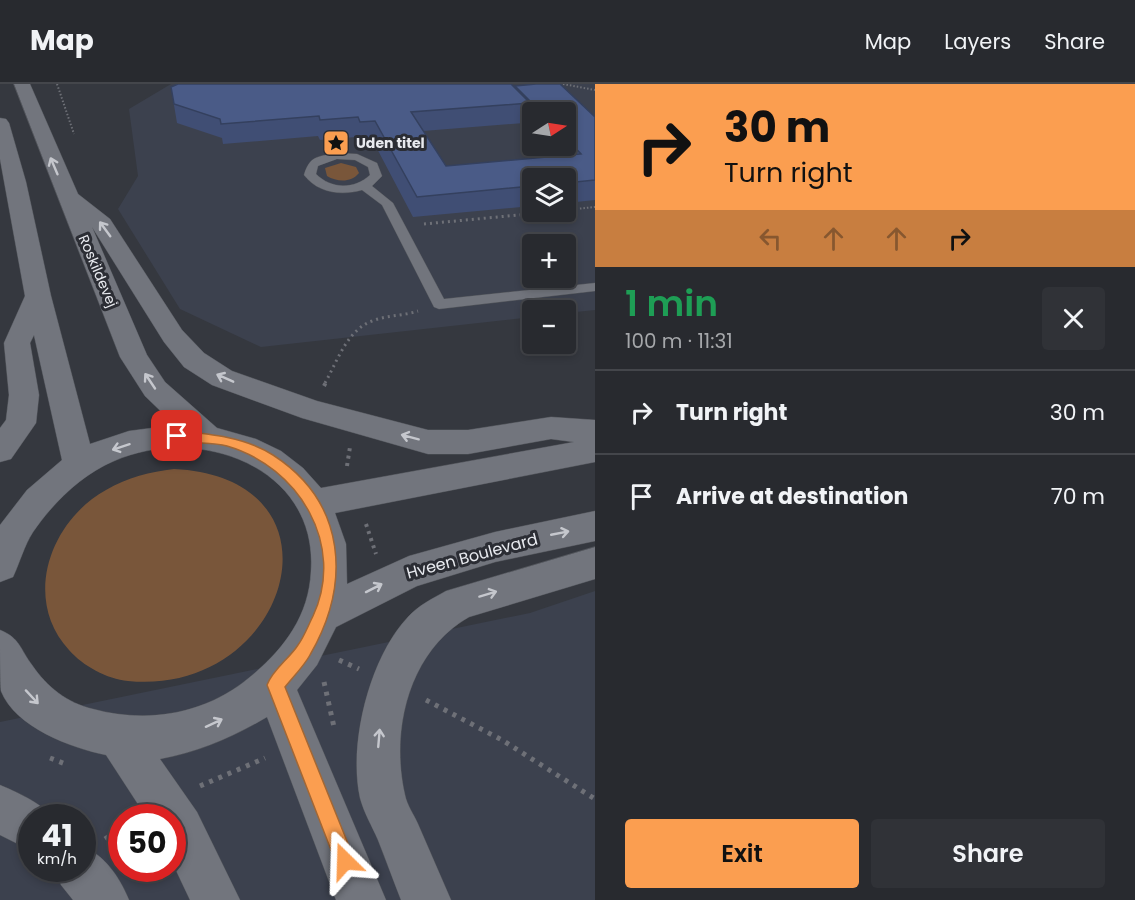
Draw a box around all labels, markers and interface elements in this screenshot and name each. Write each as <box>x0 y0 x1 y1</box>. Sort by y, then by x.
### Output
text: Map <box>30 21 94 60</box>
text: Map <box>865 27 911 56</box>
text: Layers <box>944 27 1011 56</box>
text: Share <box>1044 27 1105 56</box>
text: 30 m <box>724 98 830 157</box>
north arrow <box>522 102 576 156</box>
map controls <box>522 102 576 354</box>
icon: right <box>625 108 703 186</box>
place icon: Uden titel <box>321 128 351 158</box>
place label: Uden titel <box>356 133 425 153</box>
text: Turn right <box>724 154 853 191</box>
one-way arrow <box>48 157 59 175</box>
button: layers <box>522 168 576 222</box>
one-way arrow <box>99 221 112 237</box>
icon: left <box>754 222 787 255</box>
icon: ahead <box>817 222 850 255</box>
icon: ahead <box>880 222 913 255</box>
icon: right <box>943 222 976 255</box>
street label: Roskildevej <box>74 232 122 310</box>
button: + <box>522 234 576 288</box>
text: 1 min <box>625 278 718 329</box>
button: close <box>1042 287 1105 350</box>
button: − <box>522 300 576 354</box>
text: 100 m · 11:31 <box>625 327 733 355</box>
one-way arrow <box>216 372 234 384</box>
one-way arrow <box>144 374 156 390</box>
icon: right <box>625 396 658 429</box>
text: Turn right <box>676 397 787 428</box>
text: 30 m <box>1050 397 1105 428</box>
pin <box>151 410 202 461</box>
icon: arrive <box>160 419 193 452</box>
one-way arrow <box>401 431 420 442</box>
one-way arrow <box>112 442 131 453</box>
icon: arrive <box>625 480 658 513</box>
text: Arrive at destination <box>676 481 908 512</box>
text: 70 m <box>1051 481 1105 512</box>
street label: Hveen Boulevard <box>404 527 540 585</box>
one-way arrow <box>550 527 569 538</box>
one-way arrow <box>364 582 382 593</box>
one-way arrow <box>479 588 498 599</box>
one-way arrow <box>25 689 39 704</box>
one-way arrow <box>204 716 222 728</box>
one-way arrow <box>374 729 385 749</box>
speed limit sign: 50 <box>108 804 186 882</box>
text: 41 <box>41 814 73 857</box>
button: Exit <box>625 819 859 888</box>
button: Share <box>871 819 1105 888</box>
position arrow <box>313 829 377 893</box>
text: km/h <box>37 848 77 869</box>

